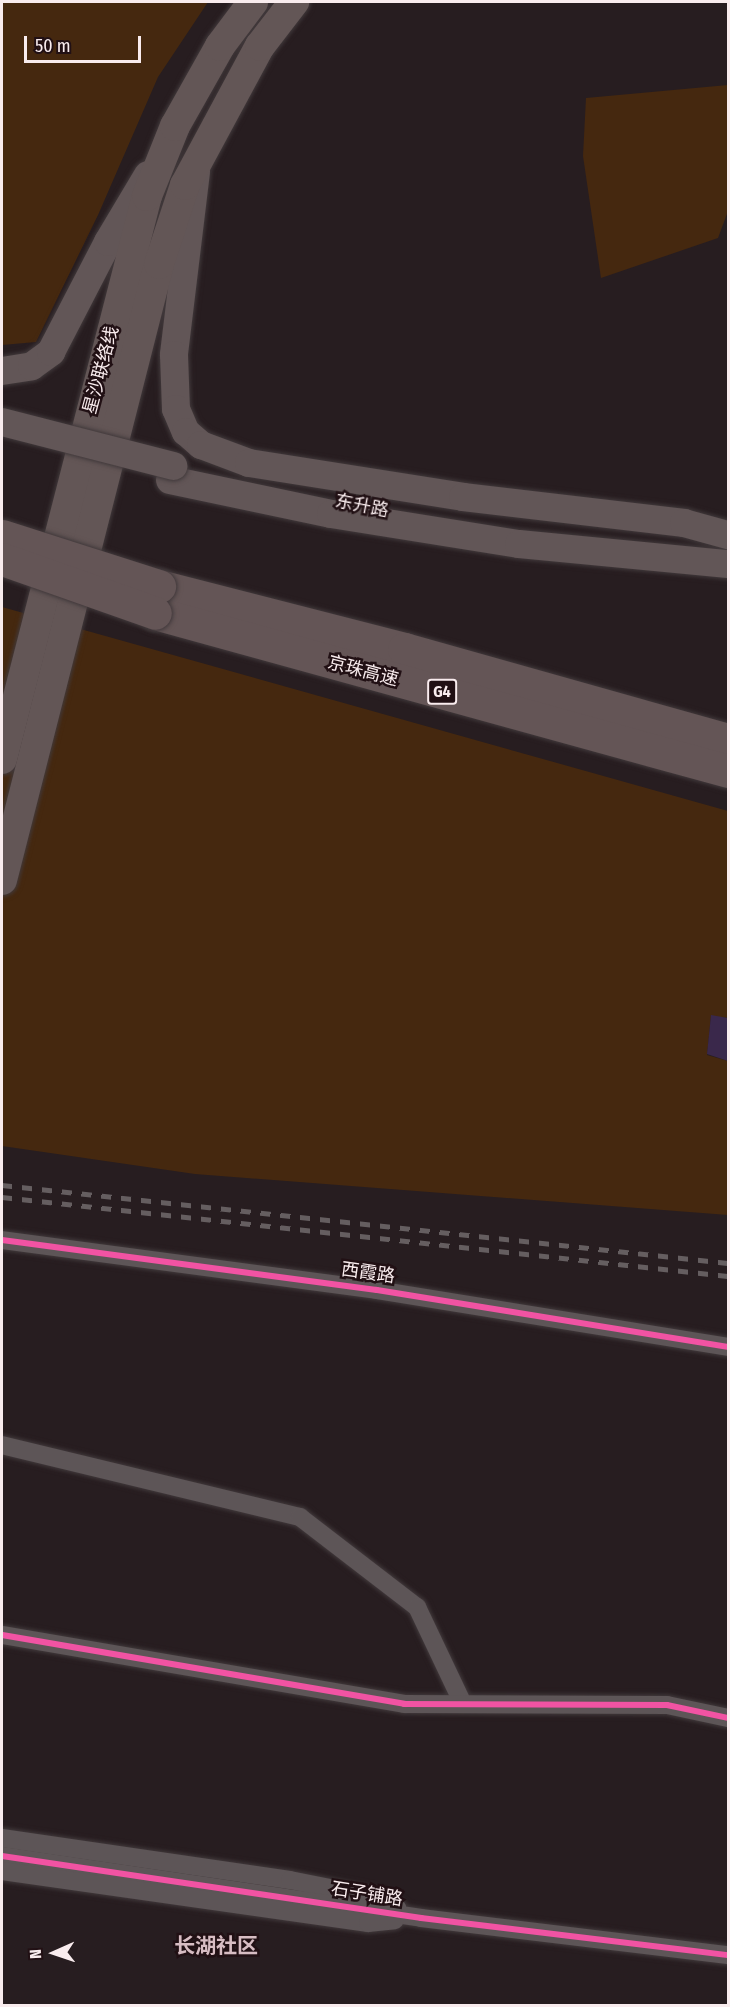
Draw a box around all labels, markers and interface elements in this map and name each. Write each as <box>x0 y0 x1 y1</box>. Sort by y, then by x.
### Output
scale bar <box>27 24 144 62</box>
text: 50 m <box>35 35 71 57</box>
street label: 星沙联络线 <box>79 324 123 416</box>
street label: 东升路 <box>333 490 391 522</box>
street label: 京珠高速 <box>325 651 401 691</box>
road number: G4 <box>427 679 457 705</box>
street label: 西霞路 <box>340 1259 396 1287</box>
street label: 石子铺路 <box>330 1878 404 1910</box>
north arrow <box>24 1923 84 1983</box>
district label: 长湖社区 <box>174 1933 258 1959</box>
text: N <box>26 1949 45 1959</box>

